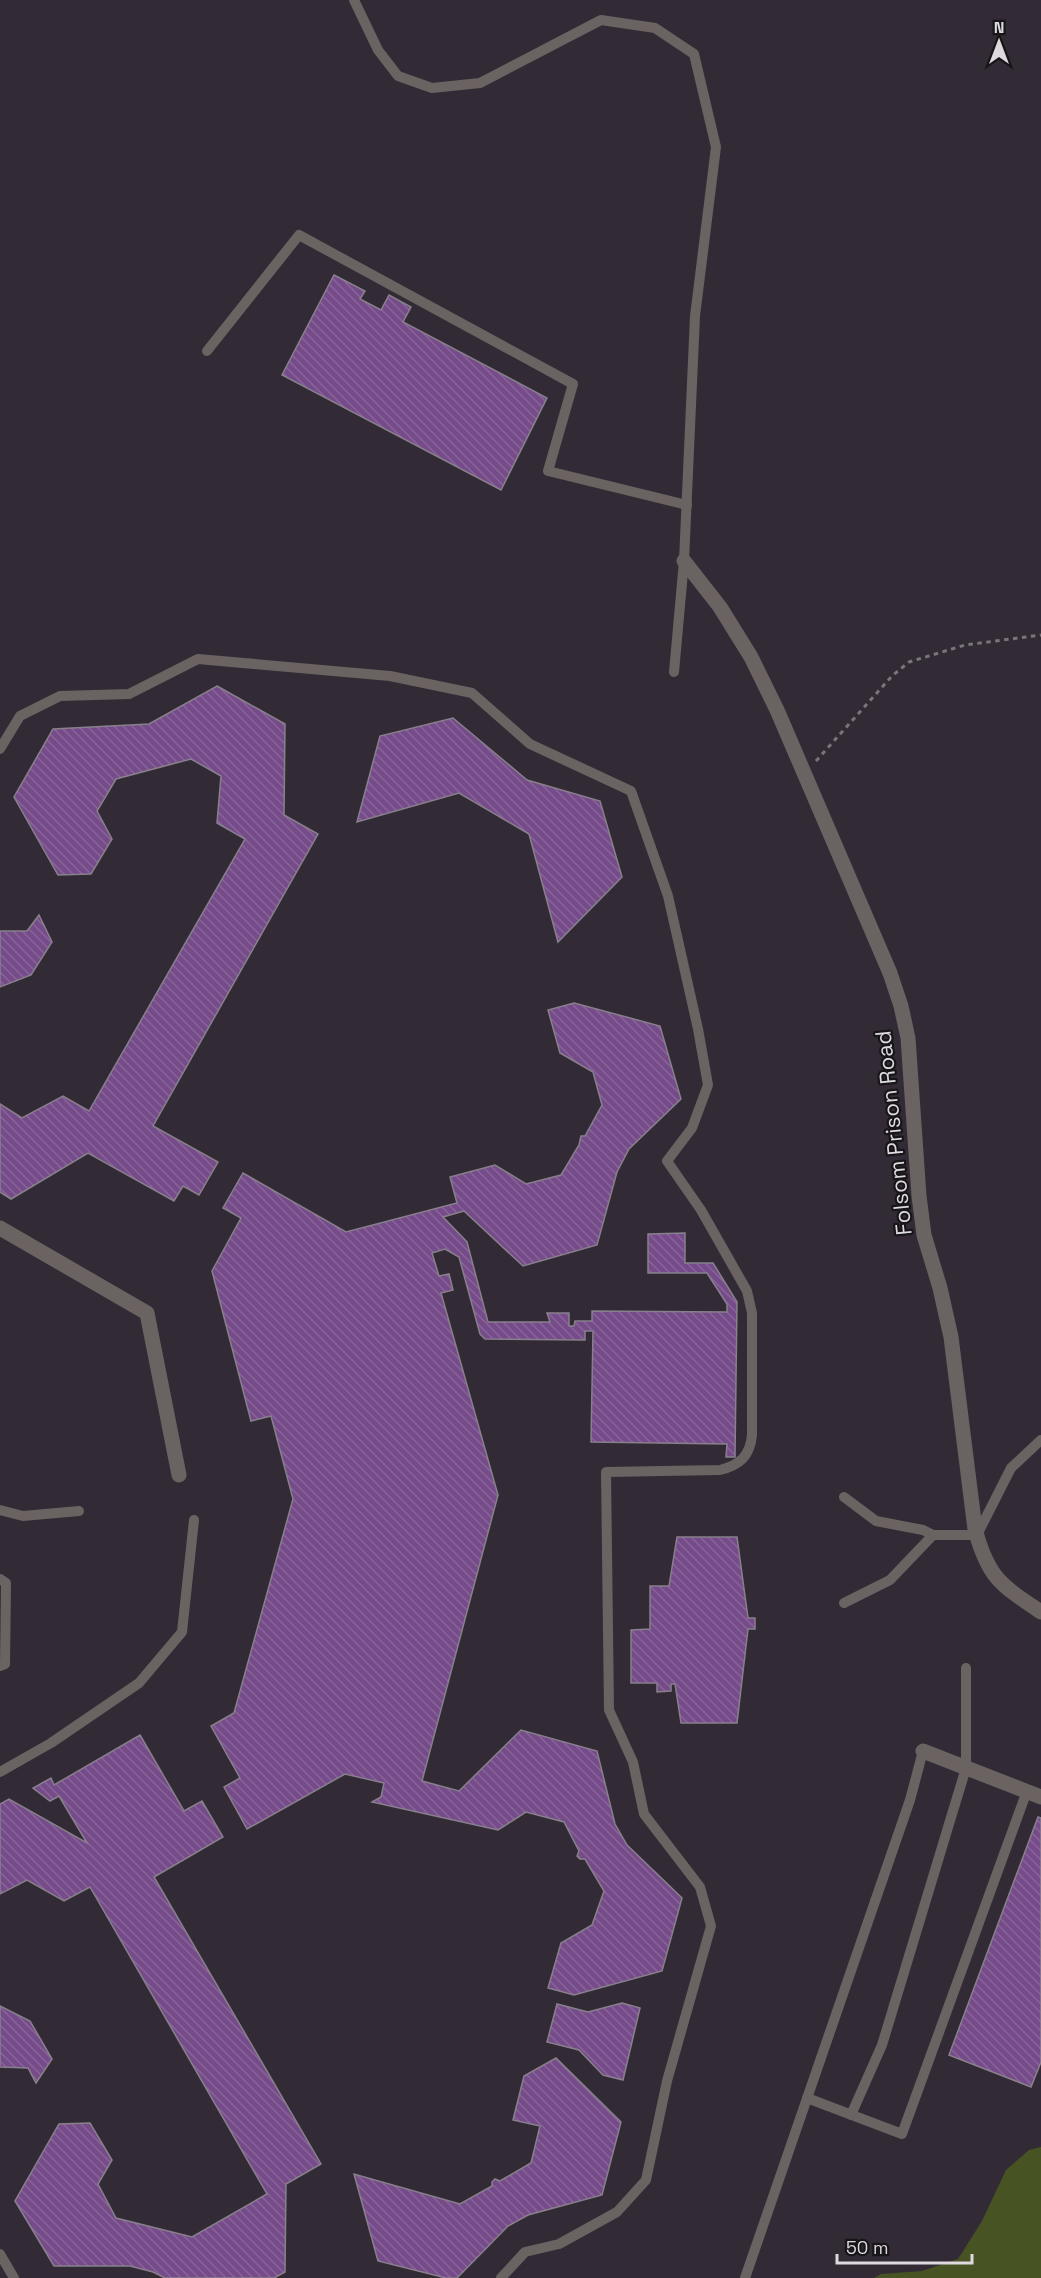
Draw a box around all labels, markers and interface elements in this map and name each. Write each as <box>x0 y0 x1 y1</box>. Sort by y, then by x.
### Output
north arrow <box>969 12 1029 72</box>
text: N <box>994 17 1004 38</box>
street label: Folsom Prison Road <box>868 1029 918 1237</box>
scale bar <box>837 2227 972 2265</box>
text: 50 m <box>846 2236 888 2259</box>

